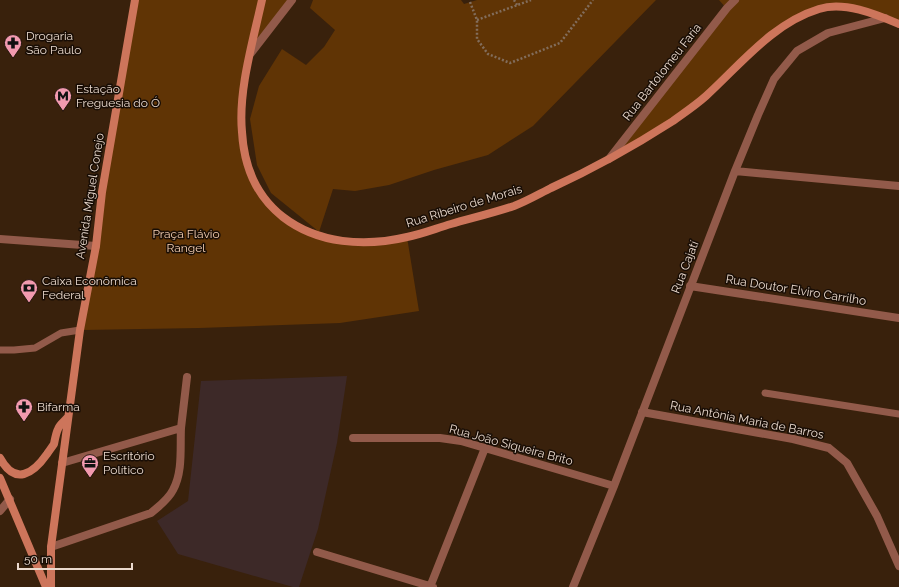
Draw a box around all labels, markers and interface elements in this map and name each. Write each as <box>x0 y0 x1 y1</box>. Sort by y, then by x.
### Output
street label: Rua Bartolomeu Faria <box>620 21 704 123</box>
place label: Drogaria São Paulo <box>26 29 82 57</box>
pharmacy icon: Drogaria São Paulo <box>3 33 23 58</box>
place label: Estação Freguesia do Ó <box>76 82 160 110</box>
metro station icon: Estação Freguesia do Ó <box>53 86 73 111</box>
street label: Avenida Miguel Conejo <box>73 132 107 260</box>
street label: Rua Ribeiro de Morais <box>404 182 524 230</box>
park label: Praça Flávio Rangel <box>152 227 220 255</box>
street label: Rua Cajatí <box>669 238 702 295</box>
street label: Rua Doutor Elviro Carrilho <box>725 272 867 308</box>
place label: Caixa Econômica Federal <box>42 274 137 302</box>
bank icon: Caixa Econômica Federal <box>19 278 39 303</box>
pharmacy icon: Bifarma <box>14 397 34 422</box>
street label: Rua Antônia Maria de Barros <box>669 398 825 442</box>
place label: Bifarma <box>37 400 80 414</box>
street label: Rua João Siqueira Brito <box>448 422 574 468</box>
place label: Escritório Político <box>103 449 155 477</box>
office icon: Escritório Político <box>80 453 100 478</box>
scale bar <box>18 545 132 571</box>
text: 50 m <box>24 552 52 566</box>

